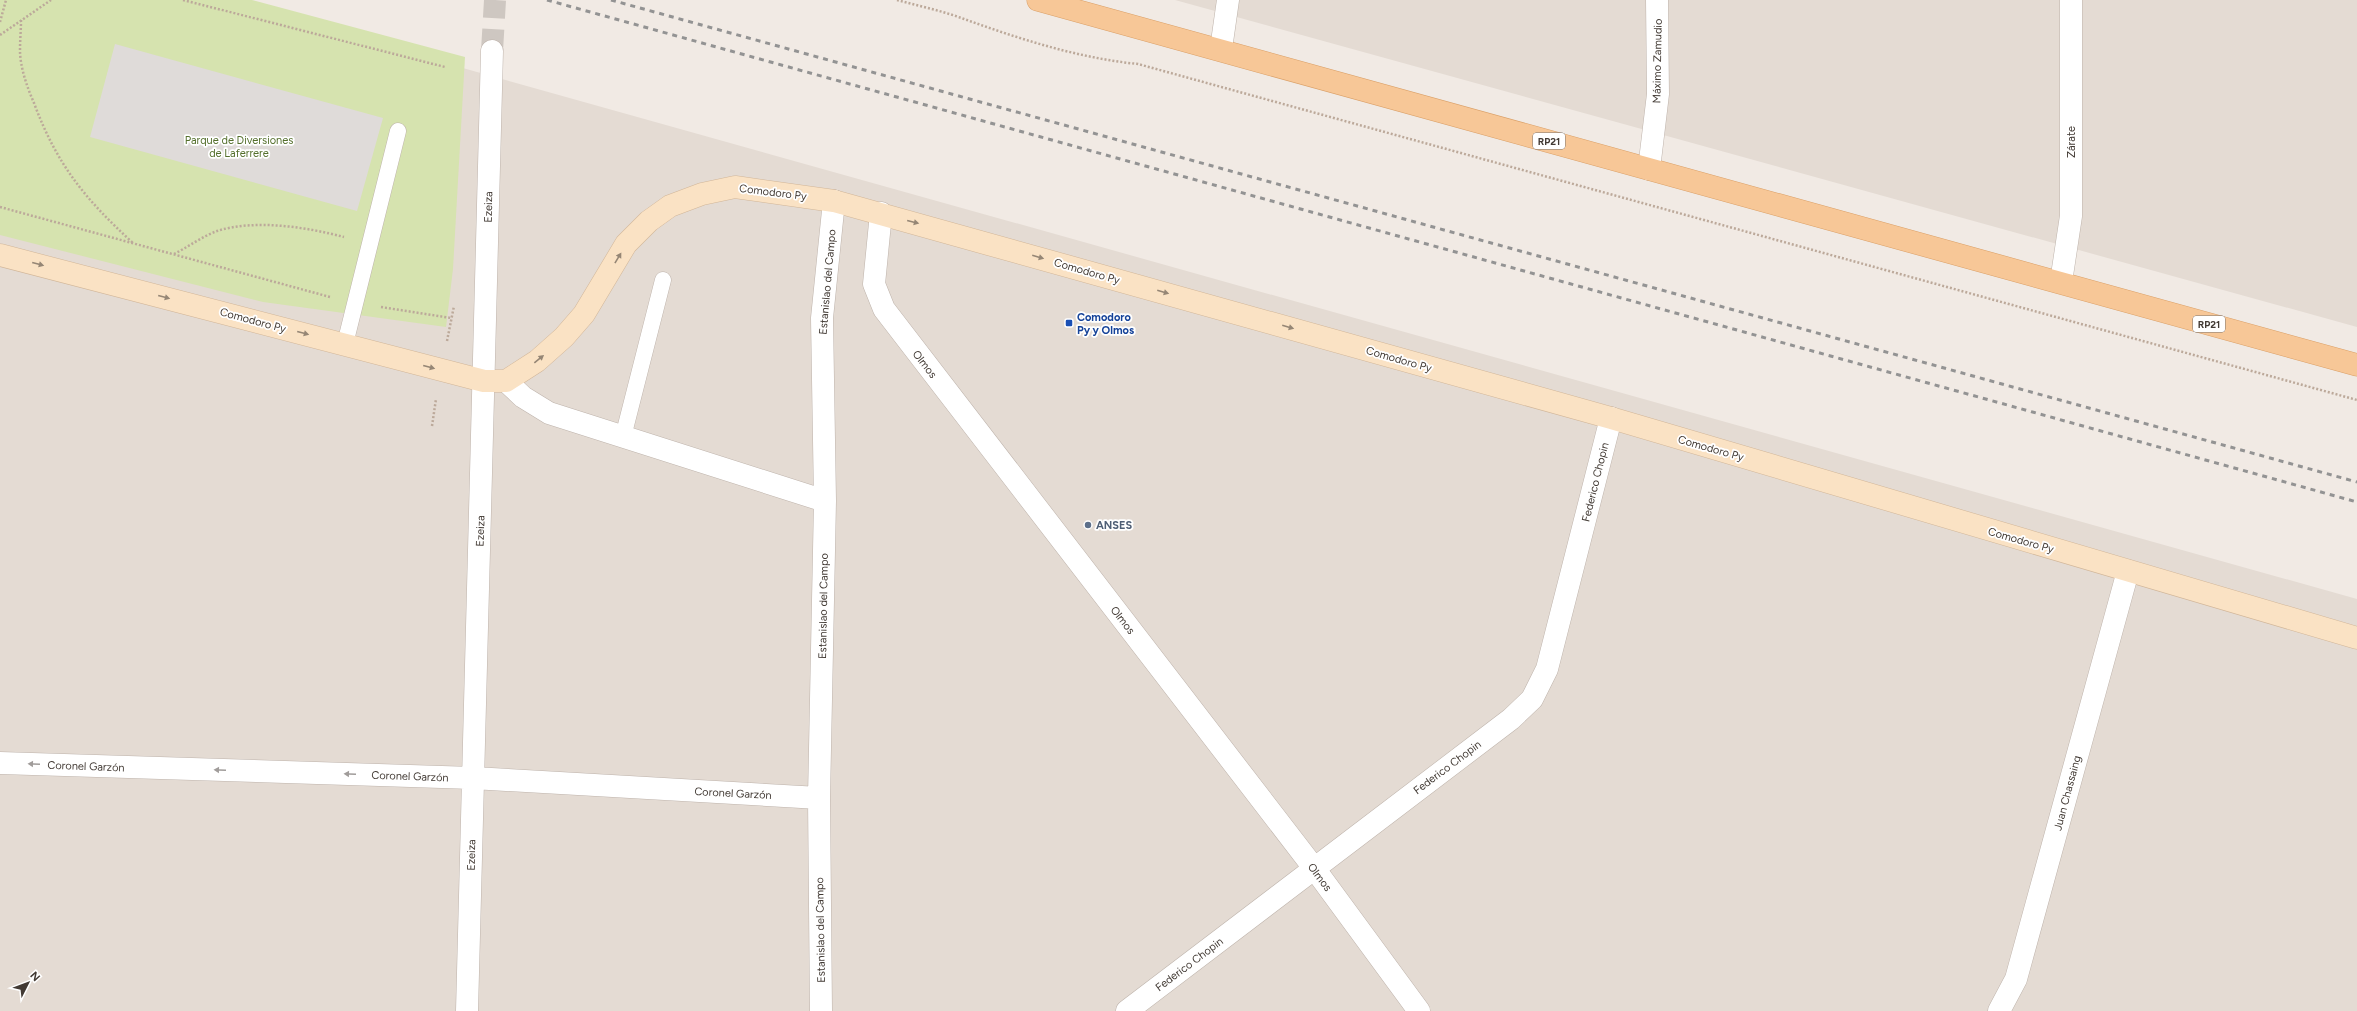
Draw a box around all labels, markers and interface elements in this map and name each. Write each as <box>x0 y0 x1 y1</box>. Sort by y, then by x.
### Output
street label: Máximo Zamudio <box>1650 19 1665 103</box>
street label: Zárate <box>2065 126 2078 158</box>
road number: RP21 <box>1533 133 1565 149</box>
park label: Parque de Diversiones de Laferrere <box>185 134 293 160</box>
street label: Comodoro Py <box>738 182 808 203</box>
street label: Ezeiza <box>482 191 495 223</box>
one-way arrow <box>906 219 919 225</box>
street label: Estanislao del Campo <box>816 229 839 335</box>
one-way arrow <box>614 252 621 264</box>
one-way arrow <box>1032 254 1044 260</box>
street label: Comodoro Py <box>1052 256 1121 287</box>
one-way arrow <box>32 262 44 268</box>
one-way arrow <box>1157 289 1169 295</box>
one-way arrow <box>158 294 170 300</box>
street label: Comodoro Py <box>218 305 288 336</box>
place label: Comodoro Py y Olmos <box>1077 311 1134 337</box>
road number: RP21 <box>2193 316 2225 332</box>
marker: Comodoro Py y Olmos <box>1064 318 1074 328</box>
one-way arrow <box>1282 324 1294 330</box>
one-way arrow <box>297 331 309 337</box>
street label: Comodoro Py <box>1364 344 1433 375</box>
street label: Olmos <box>910 348 940 381</box>
one-way arrow <box>533 355 544 364</box>
one-way arrow <box>422 364 435 370</box>
street label: Comodoro Py <box>1676 433 1745 464</box>
street label: Federico Chopin <box>1579 441 1612 523</box>
street label: Ezeiza <box>473 515 488 547</box>
place label: ANSES <box>1096 519 1133 532</box>
marker: ANSES <box>1083 520 1093 530</box>
street label: Comodoro Py <box>1986 525 2055 556</box>
street label: Estanislao del Campo <box>816 553 831 659</box>
street label: Olmos <box>1108 604 1138 637</box>
street label: Federico Chopin <box>1411 738 1484 797</box>
street label: Juan Chassaing <box>2051 754 2084 832</box>
street label: Coronel Garzón <box>47 759 125 774</box>
one-way arrow <box>27 761 40 767</box>
one-way arrow <box>213 767 226 773</box>
street label: Coronel Garzón <box>371 769 449 784</box>
one-way arrow <box>343 771 356 777</box>
street label: Coronel Garzón <box>694 785 772 802</box>
street label: Ezeiza <box>465 839 478 871</box>
street label: Olmos <box>1305 861 1334 894</box>
street label: Estanislao del Campo <box>813 877 828 983</box>
street label: Federico Chopin <box>1153 935 1226 994</box>
north arrow <box>8 963 48 1003</box>
text: N <box>27 969 43 984</box>

